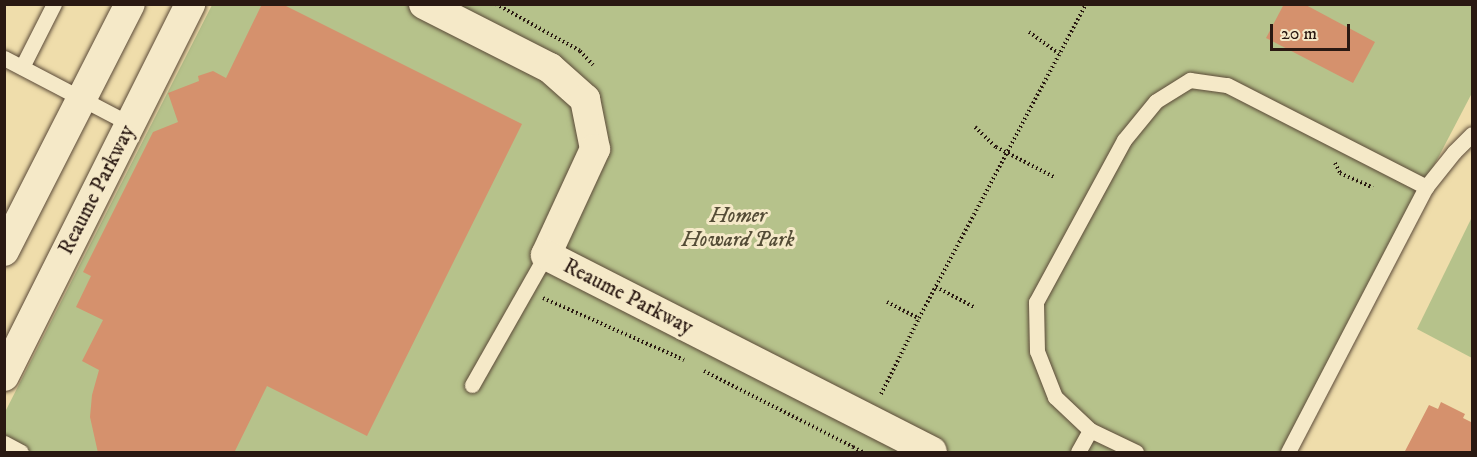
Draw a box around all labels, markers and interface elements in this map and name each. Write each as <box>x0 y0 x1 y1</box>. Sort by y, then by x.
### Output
scale bar <box>1273 12 1352 50</box>
text: 20 m <box>1281 23 1317 45</box>
street label: Reaume Parkway <box>54 121 140 259</box>
park label: Homer Howard Park <box>682 203 794 253</box>
street label: Reaume Parkway <box>559 254 697 340</box>

